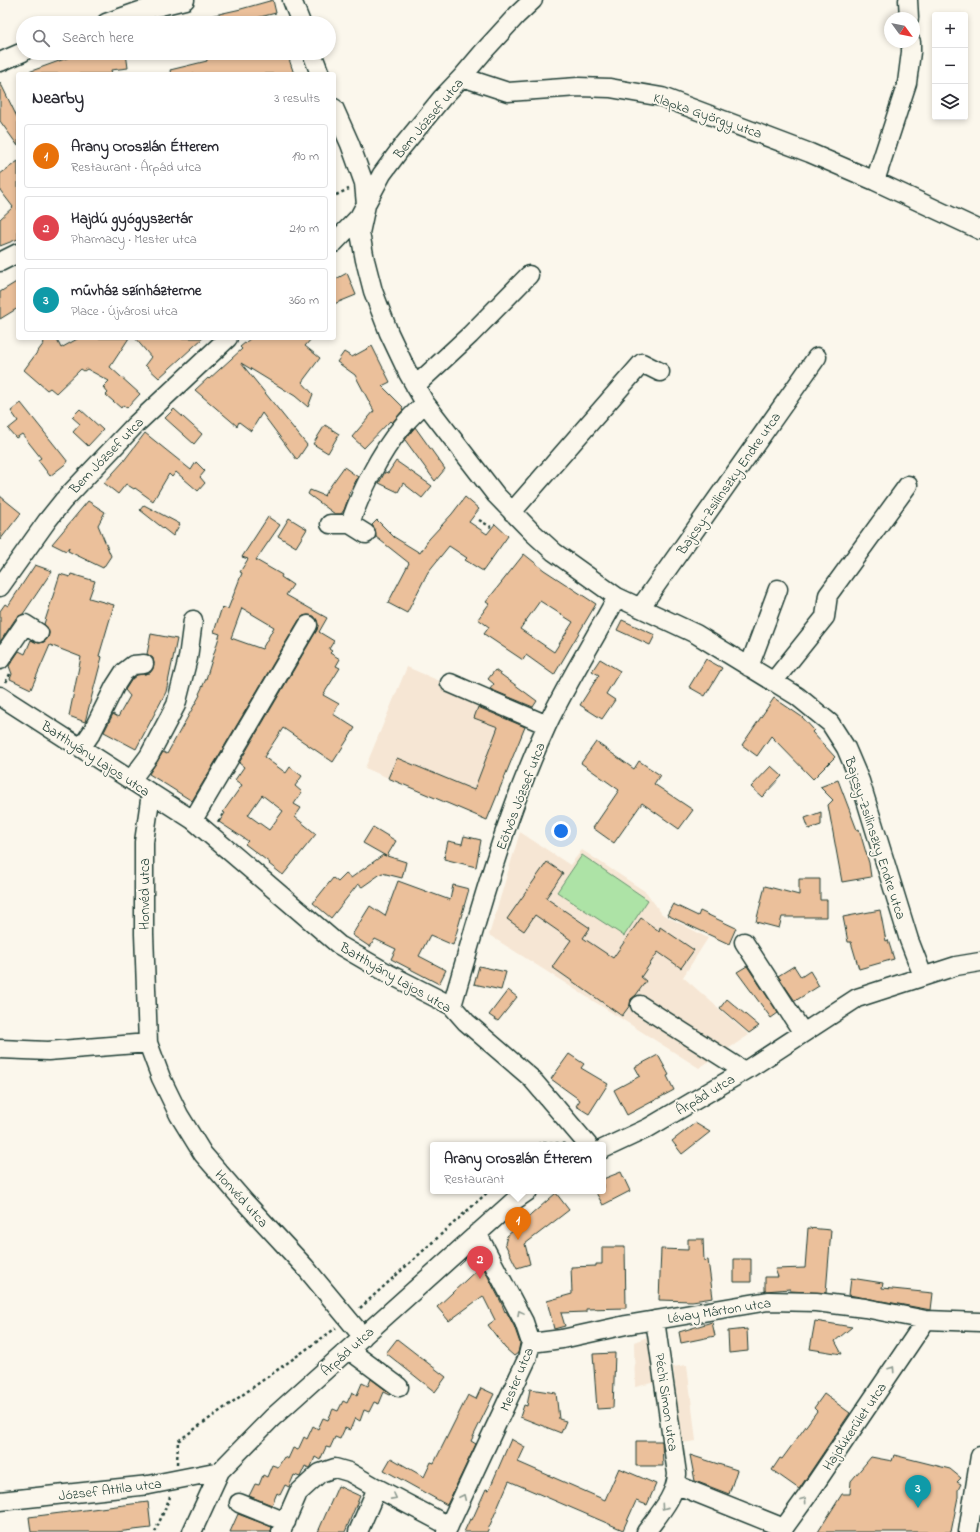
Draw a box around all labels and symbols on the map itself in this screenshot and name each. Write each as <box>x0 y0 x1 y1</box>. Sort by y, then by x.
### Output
north arrow <box>884 12 920 48</box>
street label: Bem József utca <box>388 74 469 165</box>
street label: Klapka György utca <box>650 88 765 146</box>
street label: Bajcsy-Zsilinszky Endre utca <box>671 408 787 561</box>
street label: Bem József utca <box>64 413 149 500</box>
street label: Batthyány Lajos utca <box>35 716 154 803</box>
street label: Eötvös József utca <box>491 740 552 853</box>
street label: Bajcsy-Zsilinszky Endre utca <box>837 754 911 923</box>
your location <box>551 821 571 841</box>
street label: Honvéd utca <box>135 858 156 930</box>
street label: Batthyány Lajos utca <box>334 937 455 1020</box>
street label: Árpád utca <box>672 1069 739 1121</box>
street label: Honvéd utca <box>209 1165 273 1233</box>
pin: 1 <box>505 1207 531 1240</box>
pin: 2 <box>467 1246 493 1279</box>
street label: Lévay Márton utca <box>666 1293 773 1331</box>
one-way arrow <box>517 1310 525 1318</box>
street label: Árpád utca <box>316 1322 379 1382</box>
street label: Mester utca <box>495 1344 540 1415</box>
street label: Péchi Simon utca <box>648 1352 683 1453</box>
one-way arrow <box>887 1367 894 1374</box>
street label: Hajdúkerület utca <box>818 1379 893 1475</box>
street label: József Attila utca <box>57 1474 163 1507</box>
pin: 3 <box>905 1475 931 1508</box>
one-way arrow <box>390 1492 397 1500</box>
one-way arrow <box>458 1493 466 1501</box>
one-way arrow <box>799 1498 806 1505</box>
one-way arrow <box>661 1503 668 1510</box>

